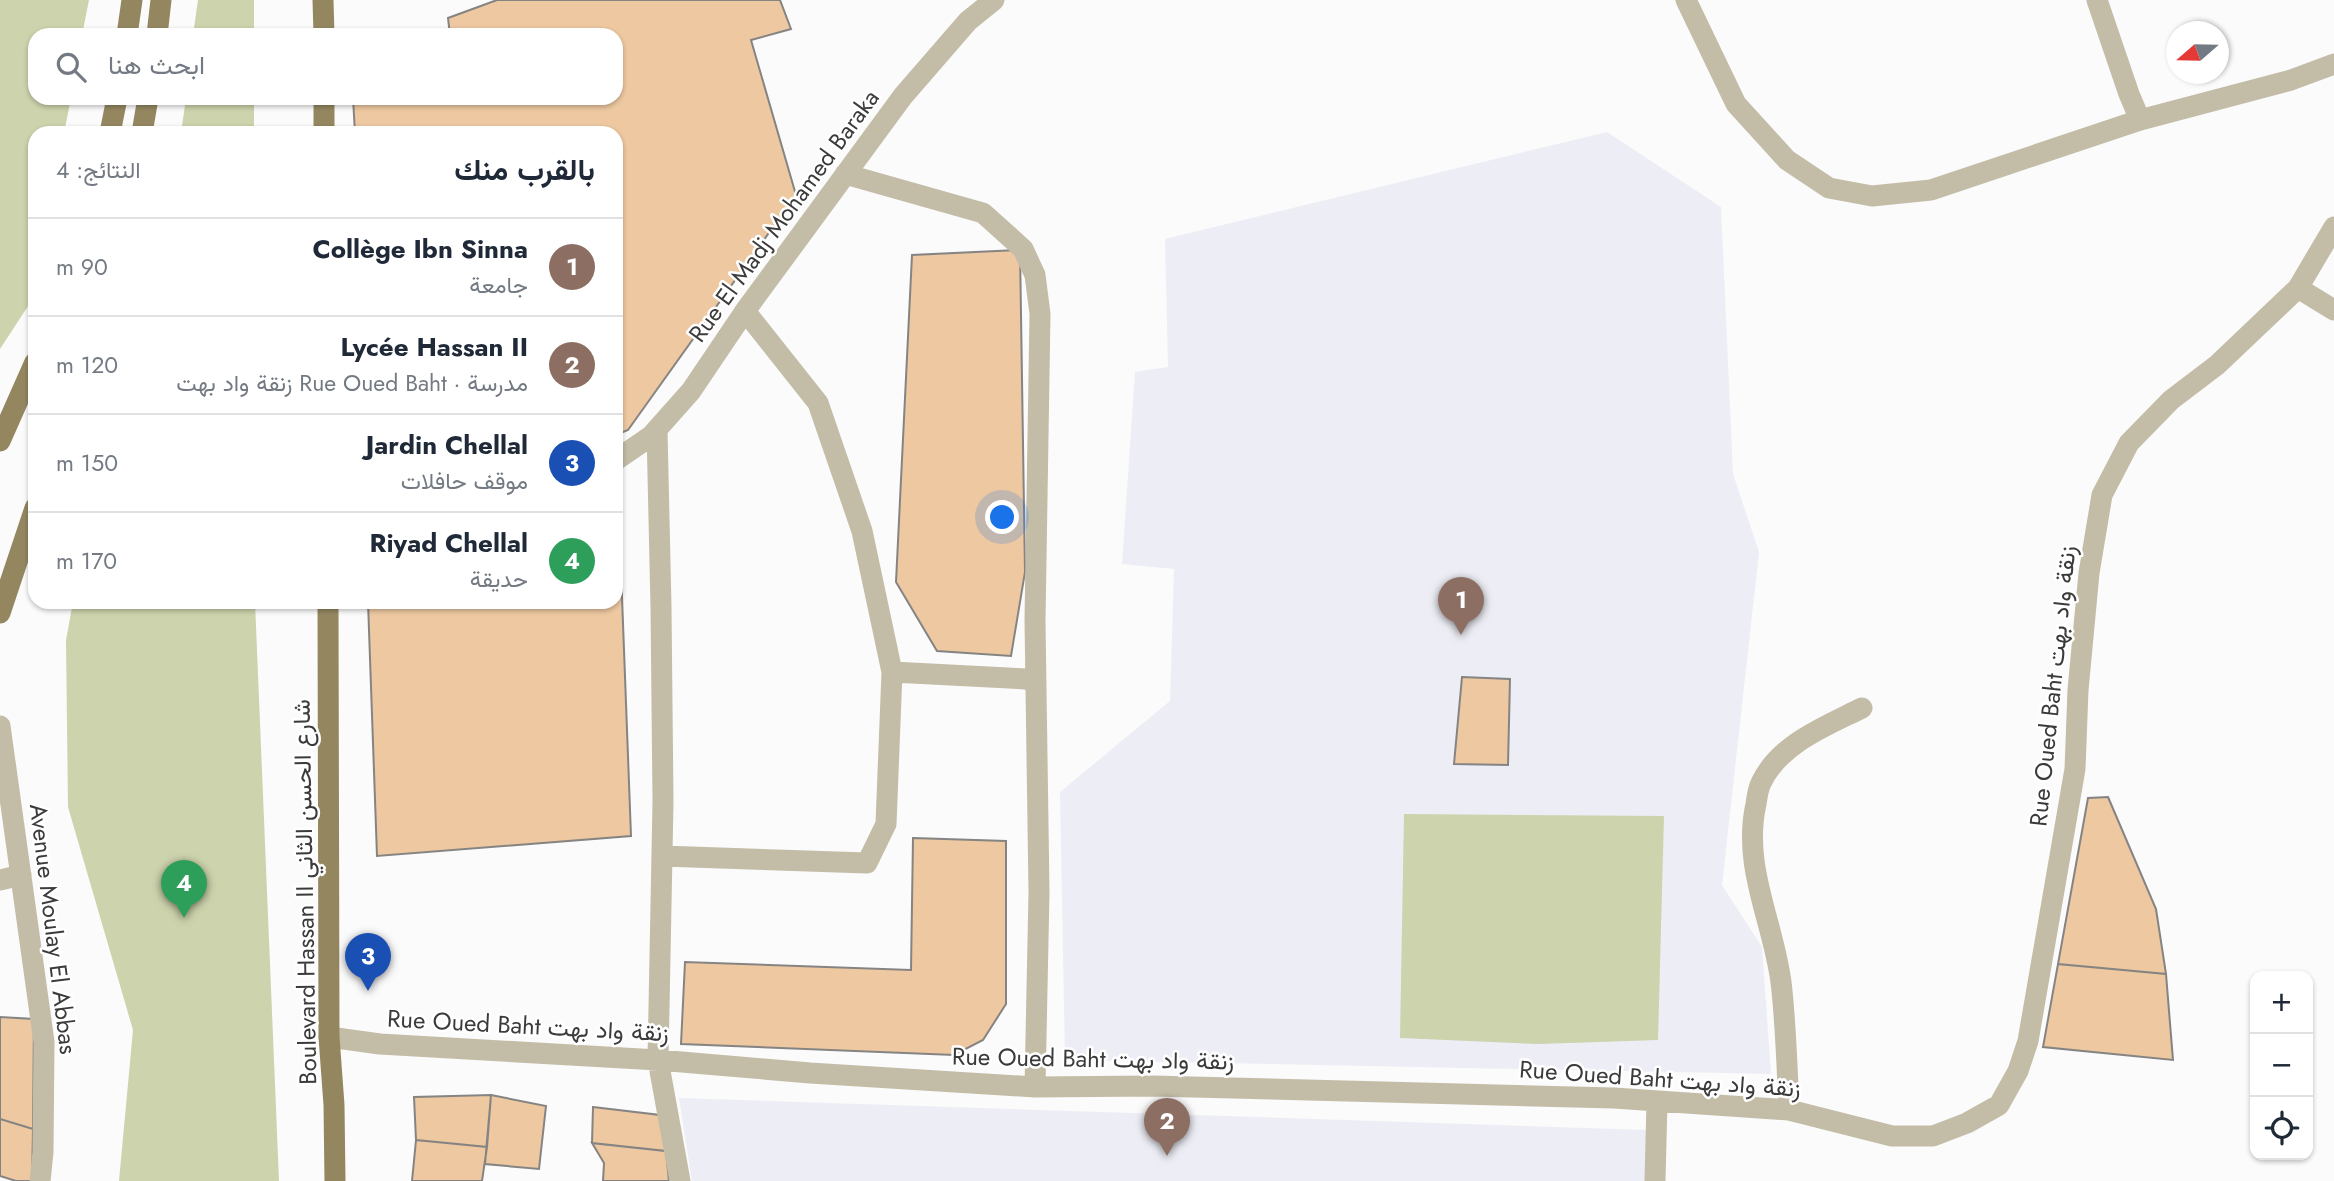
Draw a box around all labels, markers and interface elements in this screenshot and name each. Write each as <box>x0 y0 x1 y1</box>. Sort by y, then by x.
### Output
north arrow <box>2166 21 2229 84</box>
search box <box>28 28 623 105</box>
text: ابحث هنا <box>108 46 205 84</box>
icon: search <box>52 48 90 86</box>
street label: Rue El Madj Mohamed Baraka <box>680 82 887 349</box>
text: بالقرب منك <box>454 148 595 191</box>
text: النتائج: 4 <box>56 153 141 187</box>
text: Collège Ibn Sinna <box>312 230 528 268</box>
text: 90 m <box>56 250 108 284</box>
text: 1 <box>566 250 578 284</box>
text: جامعة <box>469 268 528 302</box>
text: Lycée Hassan II <box>340 328 528 366</box>
text: 120 m <box>56 348 118 382</box>
text: 2 <box>564 348 580 382</box>
text: مدرسة · Rue Oued Baht زنقة واد بهت <box>176 366 528 400</box>
text: Jardin Chellal <box>366 426 528 464</box>
text: 150 m <box>56 446 118 480</box>
text: 3 <box>565 446 579 480</box>
text: موقف حافلات <box>401 464 528 498</box>
your location <box>985 500 1019 534</box>
text: Riyad Chellal <box>370 524 528 562</box>
text: 170 m <box>56 544 117 578</box>
text: 4 <box>564 544 580 578</box>
street label: Rue Oued Baht زنقة واد بهت <box>2020 544 2085 828</box>
text: حديقة <box>470 562 528 596</box>
pin: 1 <box>1438 577 1484 635</box>
street label: Boulevard Hassan II شارع الحسن الثاني <box>284 699 327 1085</box>
street label: Avenue Moulay El Abbas <box>21 802 86 1056</box>
pin: 4 <box>161 860 207 918</box>
pin: 3 <box>345 933 391 991</box>
map controls <box>2250 971 2313 1160</box>
button: + <box>2250 971 2313 1034</box>
street label: Rue Oued Baht زنقة واد بهت <box>386 1001 670 1050</box>
button: − <box>2250 1034 2313 1097</box>
street label: Rue Oued Baht زنقة واد بهت <box>952 1039 1234 1078</box>
street label: Rue Oued Baht زنقة واد بهت <box>1518 1051 1802 1106</box>
button: locate <box>2250 1097 2313 1160</box>
pin: 2 <box>1144 1098 1190 1156</box>

